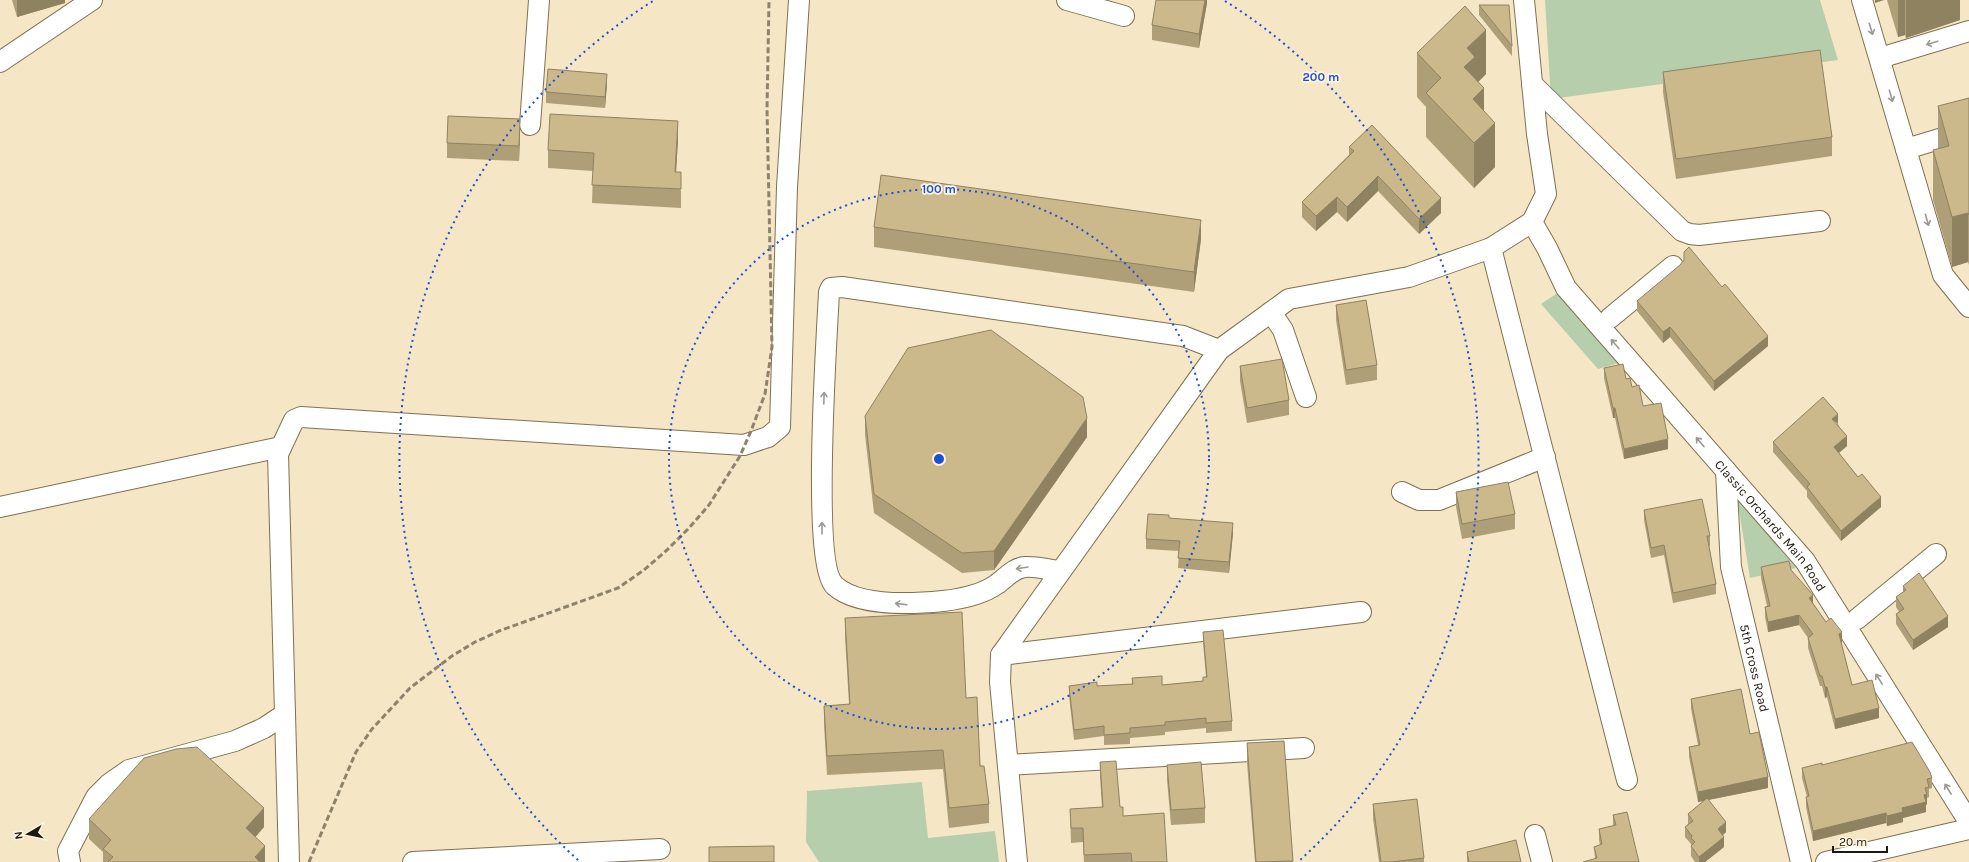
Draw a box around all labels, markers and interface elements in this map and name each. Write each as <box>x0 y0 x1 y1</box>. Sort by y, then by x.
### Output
one-way arrow <box>1868 22 1875 35</box>
one-way arrow <box>1925 40 1938 47</box>
text: 200 m <box>1303 70 1339 84</box>
one-way arrow <box>1888 89 1895 102</box>
text: 100 m <box>922 182 956 196</box>
one-way arrow <box>1924 214 1931 227</box>
one-way arrow <box>1610 338 1619 349</box>
one-way arrow <box>821 392 828 405</box>
one-way arrow <box>1696 436 1705 447</box>
centre of rings <box>932 452 946 466</box>
street label: Classic Orchards Main Road <box>1712 457 1829 594</box>
one-way arrow <box>818 522 826 535</box>
one-way arrow <box>1016 564 1029 572</box>
one-way arrow <box>895 600 908 608</box>
street label: 5th Cross Road <box>1737 623 1772 714</box>
one-way arrow <box>1875 674 1883 685</box>
one-way arrow <box>1944 784 1952 795</box>
north arrow <box>8 814 48 854</box>
scale bar <box>1833 828 1887 854</box>
text: N <box>12 831 26 840</box>
text: 20 m <box>1839 835 1867 849</box>

